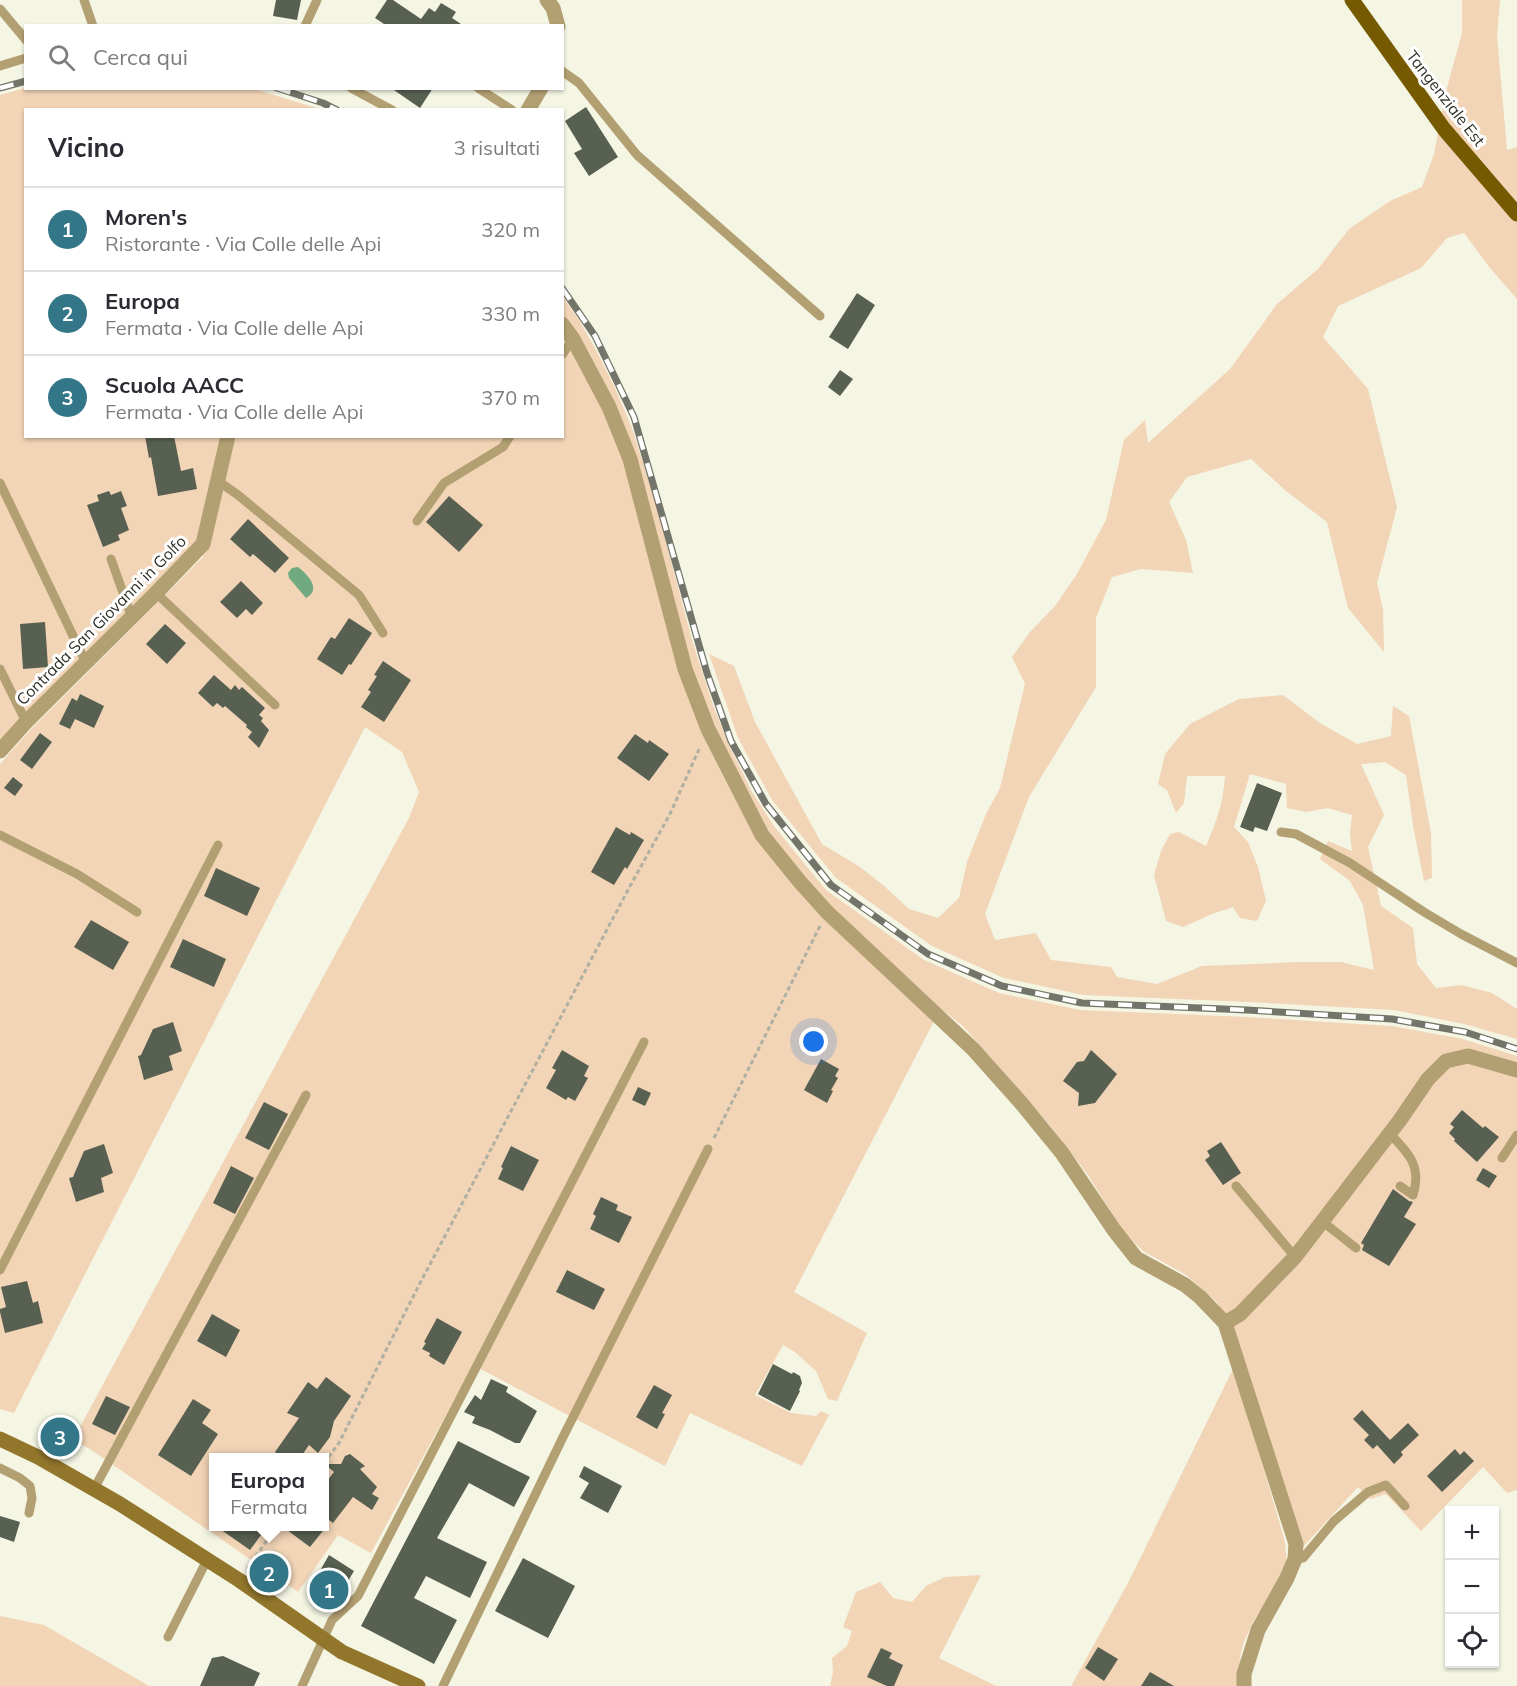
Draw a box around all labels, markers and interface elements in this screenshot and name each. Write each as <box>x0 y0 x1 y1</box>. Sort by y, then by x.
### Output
search box <box>24 24 564 90</box>
icon: search <box>45 41 78 74</box>
text: Cerca qui <box>93 43 188 71</box>
street label: Tangenziale Est <box>1402 46 1490 150</box>
text: Vicino <box>48 131 125 164</box>
text: 3 risultati <box>454 135 540 160</box>
text: Moren's <box>105 203 187 231</box>
text: 1 <box>62 217 74 242</box>
text: 320 m <box>481 217 540 242</box>
text: Ristorante · Via Colle delle Api <box>105 231 381 256</box>
text: Europa <box>105 287 180 315</box>
text: 2 <box>62 301 74 326</box>
text: 330 m <box>481 301 540 326</box>
text: Fermata · Via Colle delle Api <box>105 315 364 340</box>
text: Scuola AACC <box>105 371 244 399</box>
text: 3 <box>62 385 74 410</box>
text: 370 m <box>481 385 540 410</box>
text: Fermata · Via Colle delle Api <box>105 399 364 424</box>
street label: Contrada San Giovanni in Golfo <box>12 531 190 709</box>
your location <box>799 1027 828 1056</box>
pin: 3 <box>40 1414 80 1460</box>
popup <box>209 1453 329 1531</box>
text: Europa <box>230 1466 305 1494</box>
text: Fermata <box>230 1494 308 1519</box>
map controls <box>1445 1506 1499 1668</box>
button: + <box>1445 1506 1499 1560</box>
pin: 2 <box>250 1550 288 1596</box>
button: − <box>1445 1560 1499 1614</box>
pin: 1 <box>310 1568 348 1612</box>
button: locate <box>1445 1614 1499 1668</box>

